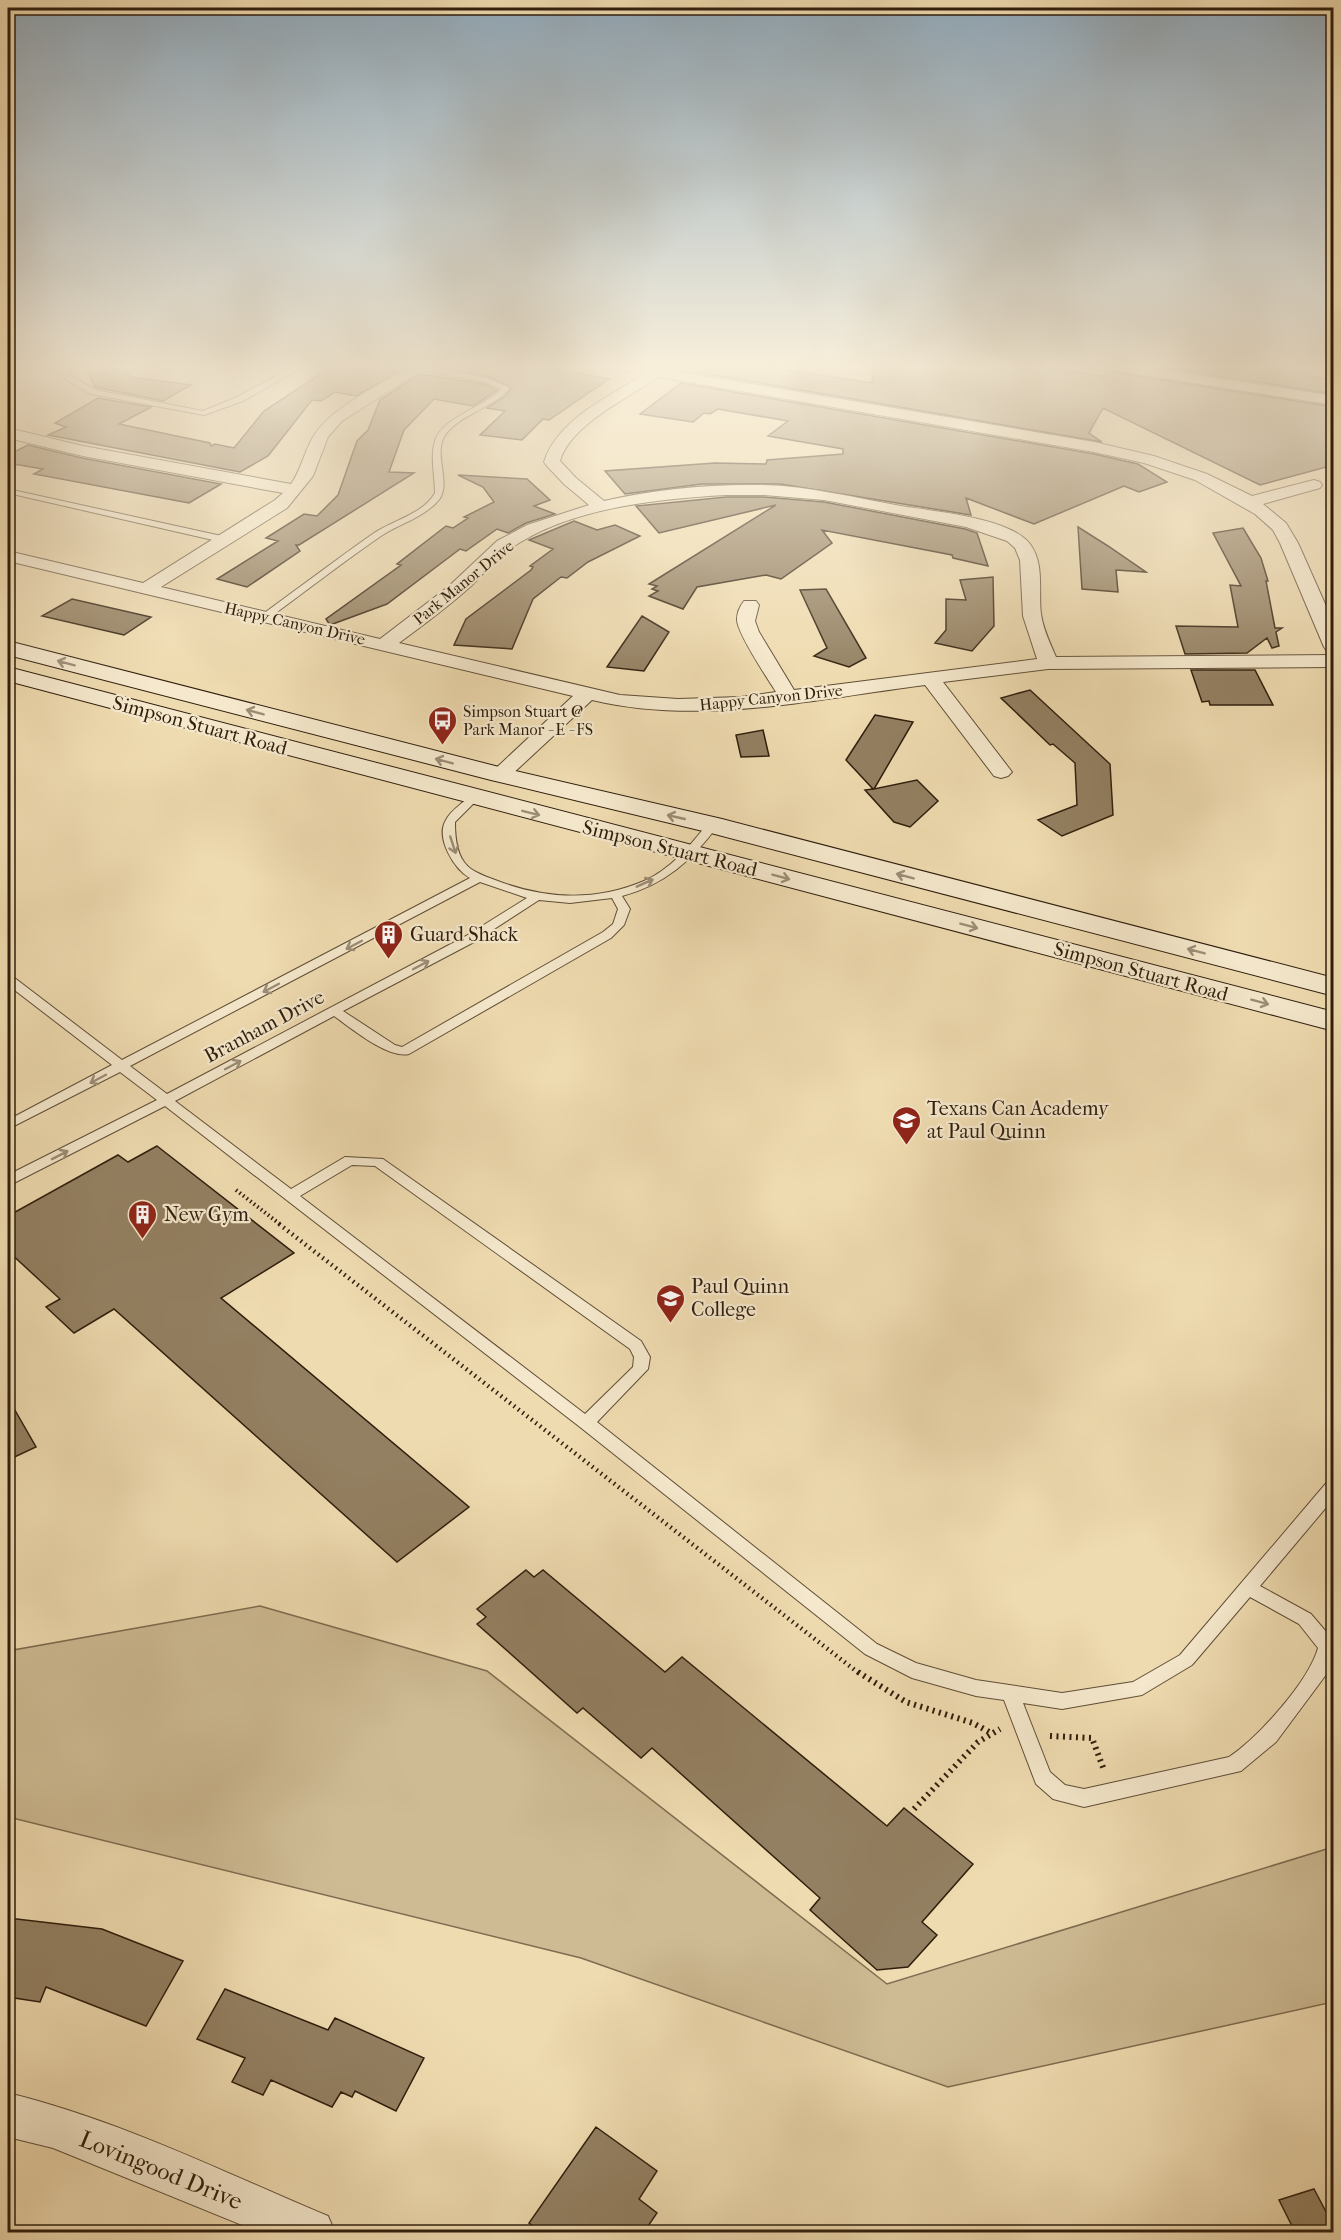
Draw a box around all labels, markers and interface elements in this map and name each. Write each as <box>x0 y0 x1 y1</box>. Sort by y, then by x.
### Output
street label: Park Manor Drive <box>409 536 517 629</box>
street label: Happy Canyon Drive <box>223 598 367 649</box>
one-way arrow <box>57 656 76 668</box>
street label: Happy Canyon Drive <box>698 681 844 714</box>
street label: Simpson Stuart Road <box>110 691 291 760</box>
place label: Simpson Stuart @ Park Manor - E - FS <box>463 702 593 739</box>
bus stop icon: Simpson Stuart @ Park Manor - E - FS <box>426 704 458 746</box>
one-way arrow <box>246 705 265 717</box>
one-way arrow <box>435 754 454 766</box>
one-way arrow <box>521 807 540 819</box>
one-way arrow <box>666 811 685 823</box>
street label: Simpson Stuart Road <box>580 816 761 882</box>
one-way arrow <box>448 835 459 854</box>
one-way arrow <box>896 870 915 881</box>
one-way arrow <box>771 871 790 883</box>
one-way arrow <box>636 877 654 888</box>
building icon: Guard Shack <box>373 918 405 960</box>
one-way arrow <box>960 921 979 933</box>
place label: Guard Shack <box>410 923 519 946</box>
street label: Simpson Stuart Road <box>1051 937 1232 1006</box>
one-way arrow <box>345 940 363 951</box>
one-way arrow <box>1186 945 1205 957</box>
one-way arrow <box>412 959 429 971</box>
one-way arrow <box>262 983 280 995</box>
street label: Branham Drive <box>200 985 328 1068</box>
one-way arrow <box>1250 997 1269 1009</box>
one-way arrow <box>223 1059 241 1070</box>
one-way arrow <box>90 1074 108 1085</box>
place label: Texans Can Academy at Paul Quinn <box>927 1097 1110 1143</box>
school or university icon: Texans Can Academy at Paul Quinn <box>890 1104 922 1146</box>
one-way arrow <box>50 1148 68 1160</box>
building icon: New Gym <box>127 1198 159 1240</box>
place label: New Gym <box>164 1203 249 1226</box>
place label: Paul Quinn College <box>691 1275 789 1321</box>
school or university icon: Paul Quinn College <box>654 1282 686 1324</box>
street label: Lovingood Drive <box>75 2125 247 2215</box>

